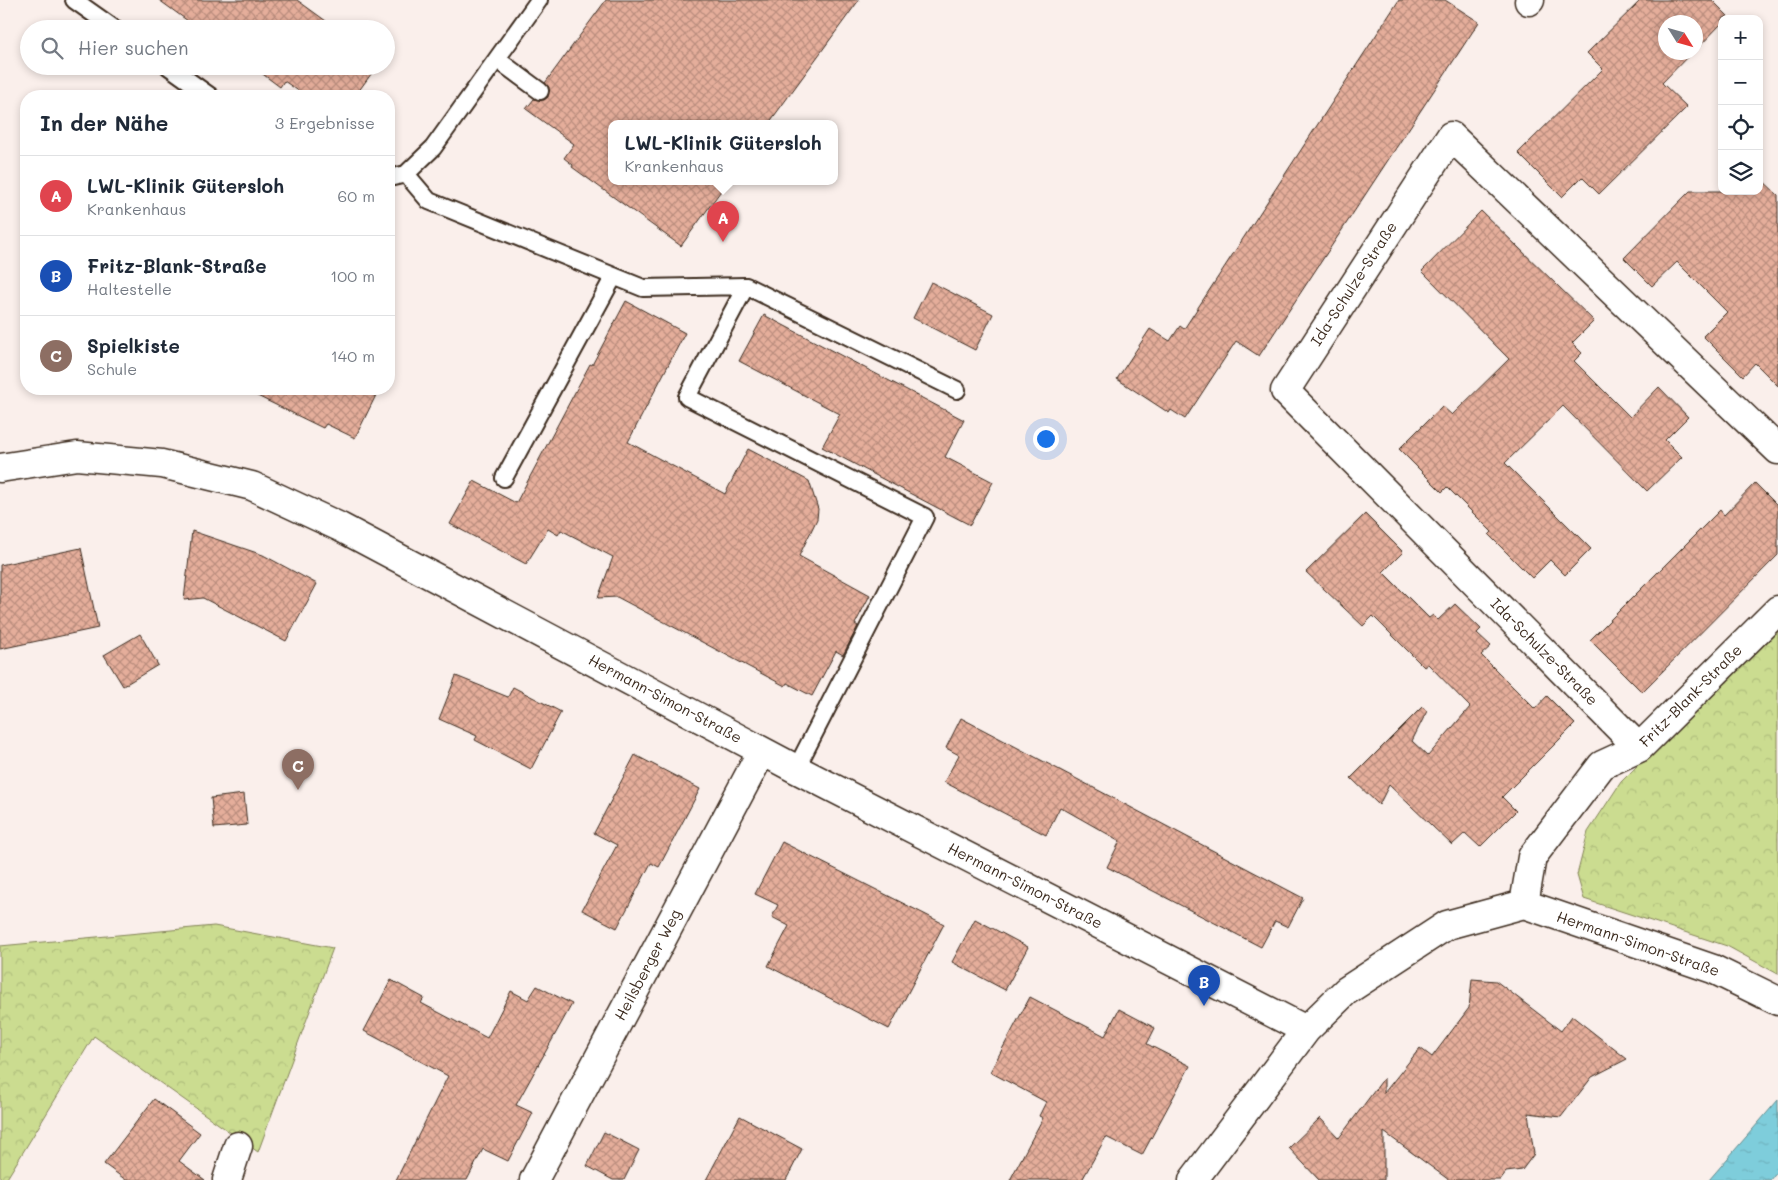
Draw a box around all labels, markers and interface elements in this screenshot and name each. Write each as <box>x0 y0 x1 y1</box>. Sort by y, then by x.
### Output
north arrow <box>1658 15 1703 60</box>
map controls <box>1718 15 1763 195</box>
button: + <box>1718 15 1763 60</box>
search box <box>20 20 395 75</box>
icon: search <box>38 34 66 62</box>
text: Hier suchen <box>78 35 189 60</box>
button: − <box>1718 60 1763 105</box>
button: locate <box>1718 105 1763 150</box>
text: In der Nähe <box>40 109 168 136</box>
text: 3 Ergebnisse <box>275 112 375 133</box>
popup <box>608 120 838 185</box>
text: LWL-Klinik Gütersloh <box>624 130 822 155</box>
button: layers <box>1718 150 1763 195</box>
text: Krankenhaus <box>624 155 724 176</box>
text: LWL-Klinik Gütersloh <box>87 173 284 198</box>
text: A <box>50 185 62 206</box>
text: 60 m <box>338 185 375 206</box>
text: Krankenhaus <box>87 198 186 219</box>
pin: A <box>707 201 739 242</box>
street label: Ida-Schulze-Straße <box>1306 218 1401 349</box>
text: Fritz-Blank-Straße <box>87 253 267 278</box>
text: B <box>51 265 61 286</box>
text: 100 m <box>330 265 375 286</box>
text: Haltestelle <box>87 278 172 299</box>
text: Spielkiste <box>87 333 180 358</box>
text: C <box>50 345 62 366</box>
text: 140 m <box>331 345 375 366</box>
text: Schule <box>87 358 137 379</box>
your location <box>1033 426 1059 452</box>
street label: Ida-Schulze-Straße <box>1487 593 1603 709</box>
street label: Fritz-Blank-Straße <box>1635 640 1746 751</box>
street label: Hermann-Simon-Straße <box>585 649 746 747</box>
pin: C <box>282 749 314 790</box>
street label: Hermann-Simon-Straße <box>945 837 1106 933</box>
street label: Heilsberger Weg <box>609 905 685 1024</box>
street label: Hermann-Simon-Straße <box>1554 906 1722 980</box>
pin: B <box>1188 965 1220 1006</box>

